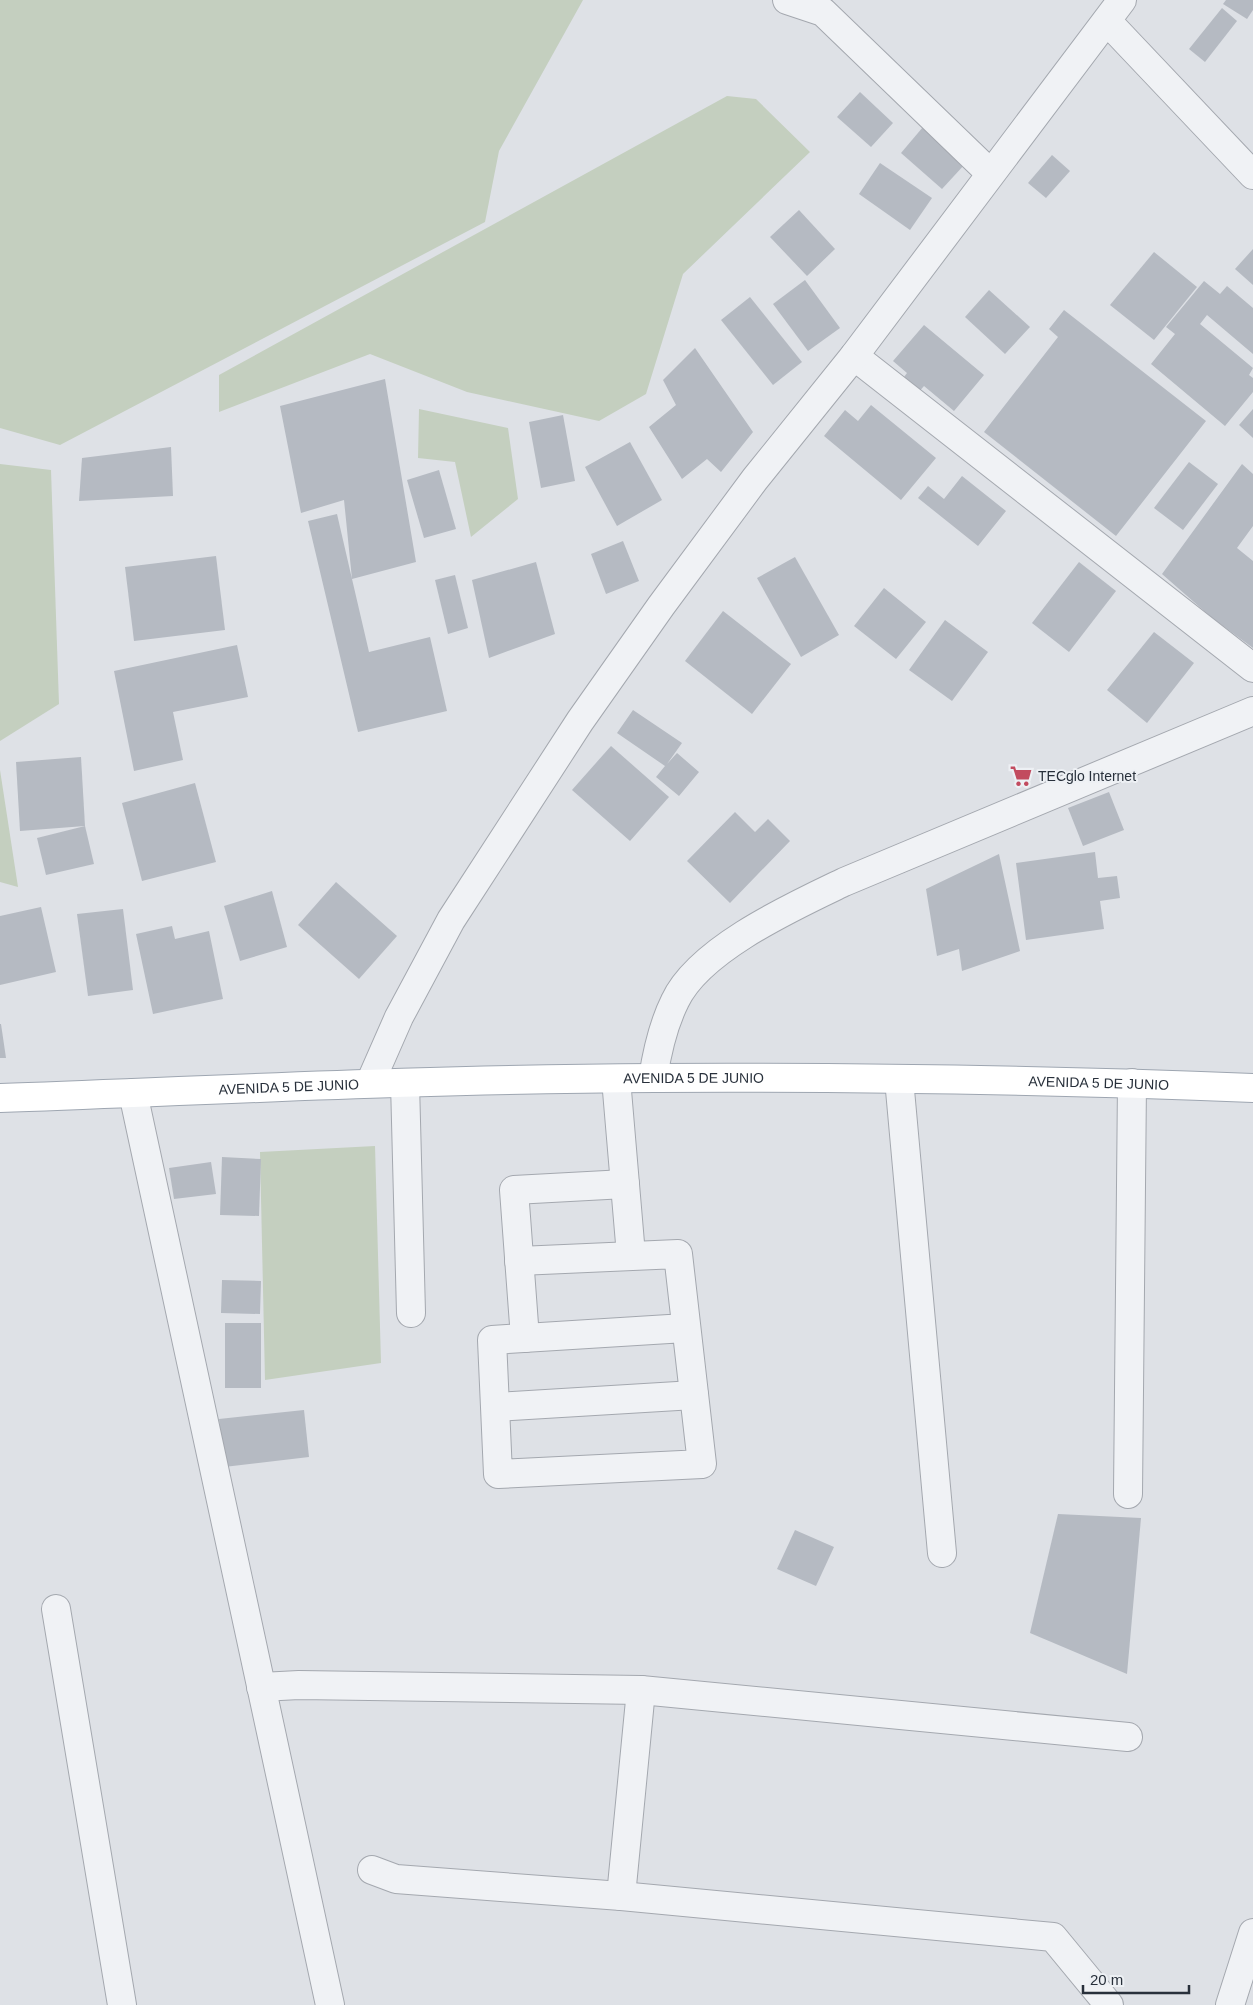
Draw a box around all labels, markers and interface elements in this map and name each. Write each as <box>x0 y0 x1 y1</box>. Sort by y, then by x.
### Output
supermarket icon: TECglo Internet <box>1008 763 1034 789</box>
place label: TECglo Internet <box>1038 768 1136 784</box>
street label: AVENIDA 5 DE JUNIO <box>623 1070 764 1086</box>
street label: AVENIDA 5 DE JUNIO <box>1028 1073 1169 1093</box>
street label: AVENIDA 5 DE JUNIO <box>218 1076 359 1097</box>
scale bar <box>1083 1962 1189 1994</box>
text: 20 m <box>1090 1971 1123 1988</box>

